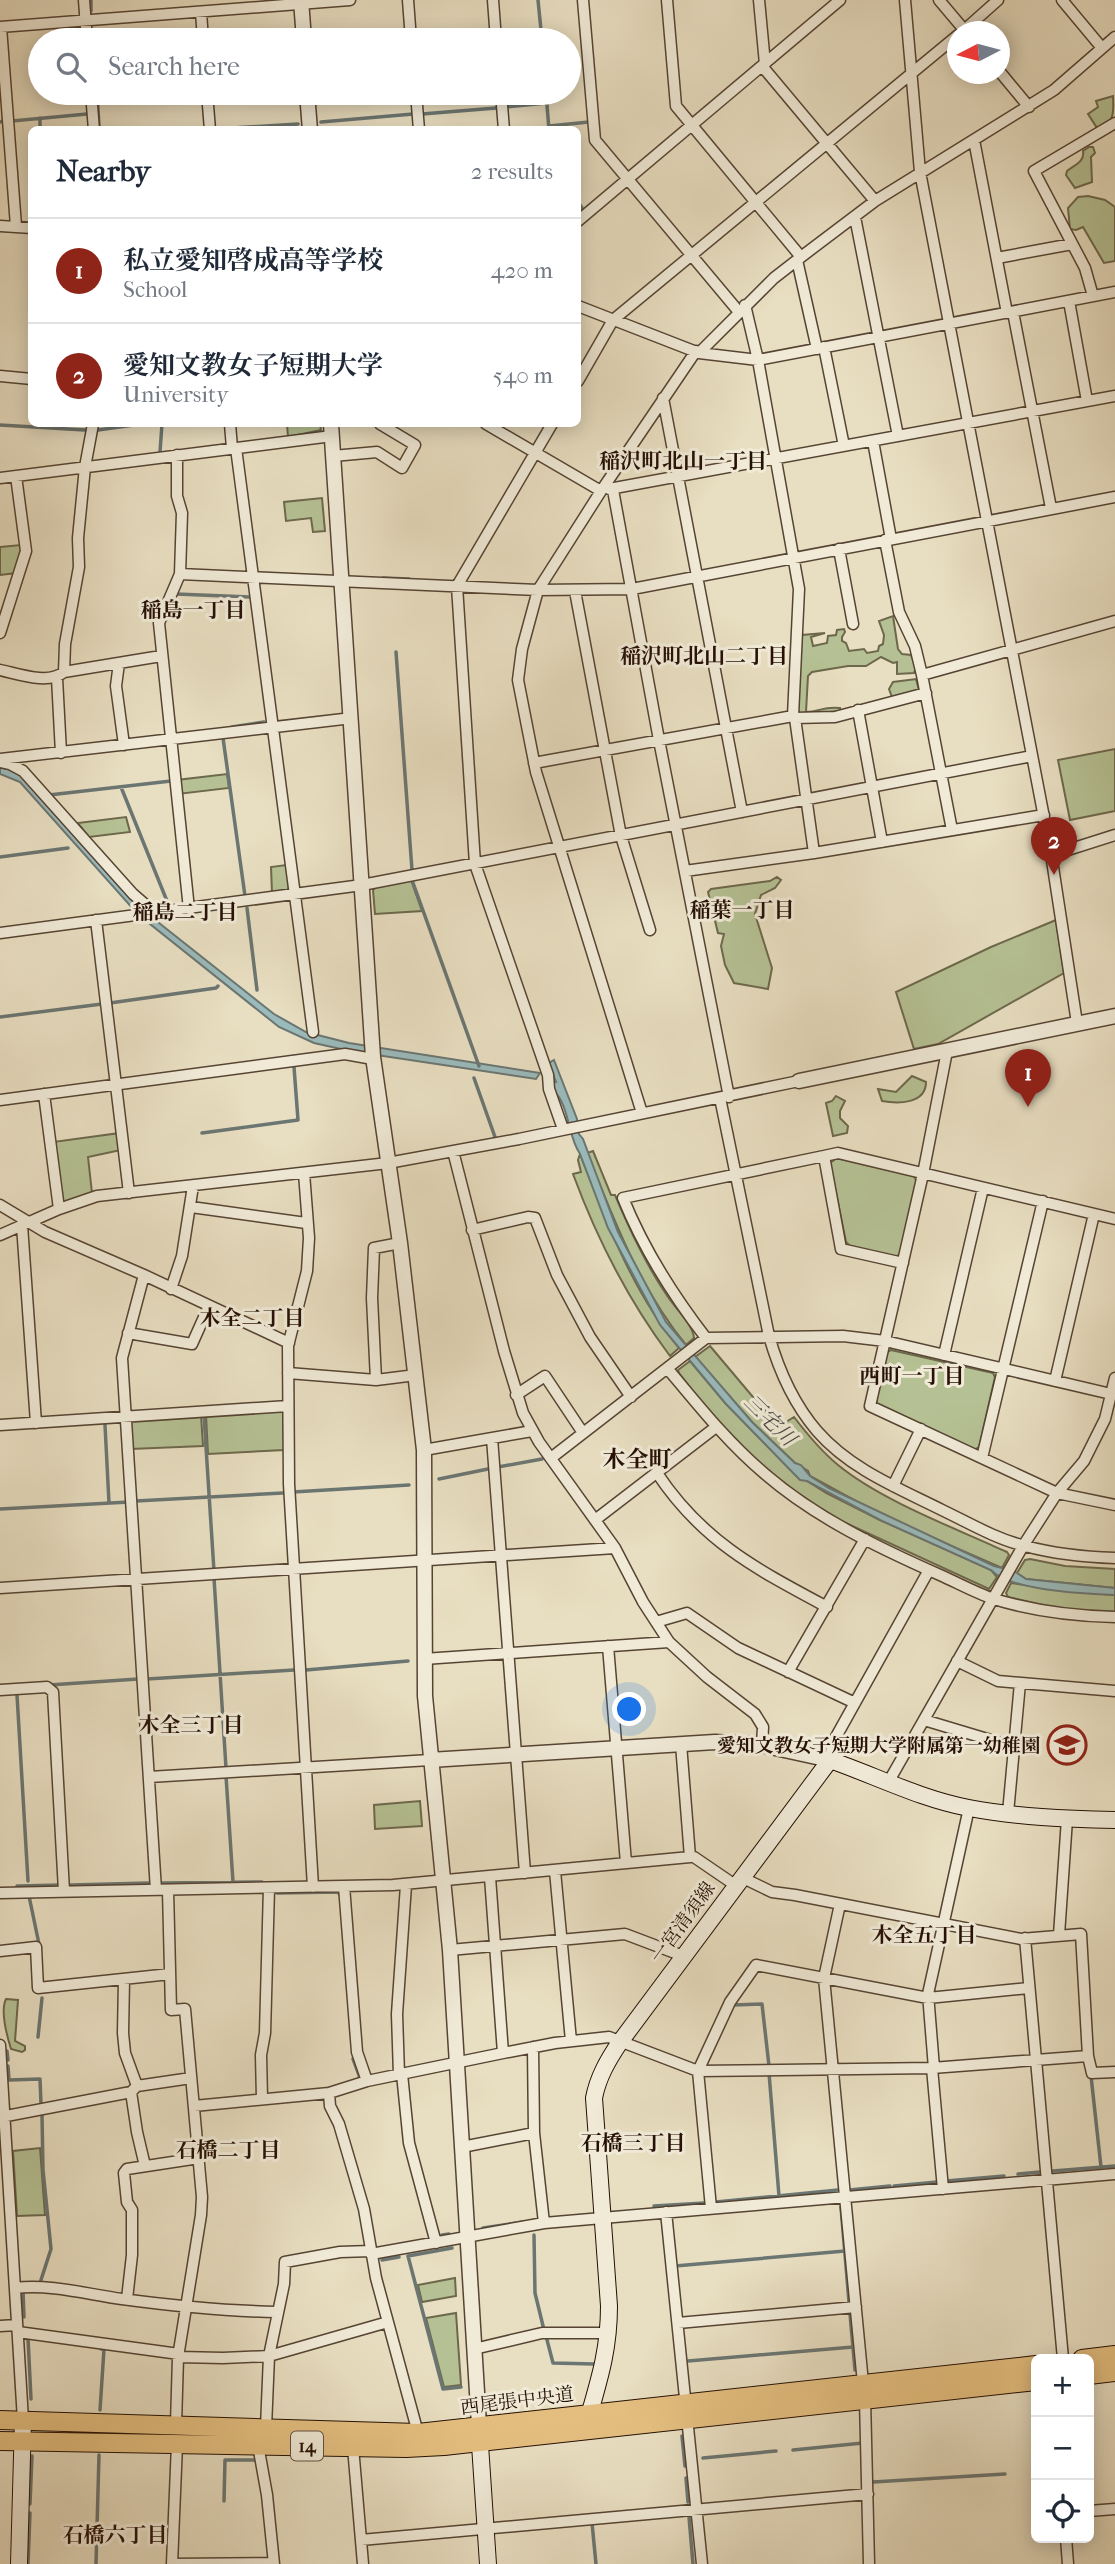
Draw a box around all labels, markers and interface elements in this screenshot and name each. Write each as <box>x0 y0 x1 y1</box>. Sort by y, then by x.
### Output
north arrow <box>947 21 1010 84</box>
search box <box>28 28 581 105</box>
icon: search <box>52 48 90 86</box>
text: Search here <box>108 51 240 82</box>
text: Nearby <box>56 154 151 189</box>
text: 2 results <box>471 158 553 185</box>
text: 私立愛知啓成高等学校 <box>123 245 383 276</box>
text: 1 <box>75 257 83 284</box>
text: 420 m <box>491 257 553 284</box>
text: School <box>123 276 187 303</box>
text: 愛知文教女子短期大学 <box>123 350 383 381</box>
text: 2 <box>73 362 85 389</box>
text: 540 m <box>493 362 553 389</box>
text: University <box>123 381 228 408</box>
district label: 稲沢町北山一丁目 <box>599 449 767 473</box>
district label: 稲島一丁目 <box>141 598 246 622</box>
district label: 稲沢町北山二丁目 <box>620 644 788 668</box>
pin: 2 <box>1031 817 1077 875</box>
district label: 稲葉一丁目 <box>690 898 795 922</box>
district label: 稲島二丁目 <box>133 900 238 924</box>
pin: 1 <box>1005 1049 1051 1107</box>
district label: 木全二丁目 <box>200 1306 305 1330</box>
district label: 西町一丁目 <box>860 1364 965 1388</box>
water label: 三宅川 <box>739 1389 802 1452</box>
district label: 木全町 <box>603 1446 672 1473</box>
your location <box>612 1692 646 1726</box>
district label: 木全三丁目 <box>139 1713 244 1737</box>
school or university icon: 愛知文教女子短期大学附属第一幼稚園 <box>1046 1724 1088 1766</box>
place label: 愛知文教女子短期大学附属第一幼稚園 <box>717 1735 1040 1757</box>
street label: 一宮清須線 <box>646 1878 720 1967</box>
district label: 木全五丁目 <box>872 1923 977 1947</box>
district label: 石橋三丁目 <box>581 2131 686 2155</box>
district label: 石橋二丁目 <box>176 2138 281 2162</box>
map controls <box>1031 2354 1094 2543</box>
button: + <box>1031 2354 1094 2417</box>
street label: 西尾張中央道 <box>459 2383 575 2419</box>
button: − <box>1031 2417 1094 2480</box>
road number: 14 <box>291 2432 323 2460</box>
button: locate <box>1031 2480 1094 2543</box>
district label: 石橋六丁目 <box>63 2523 168 2547</box>

